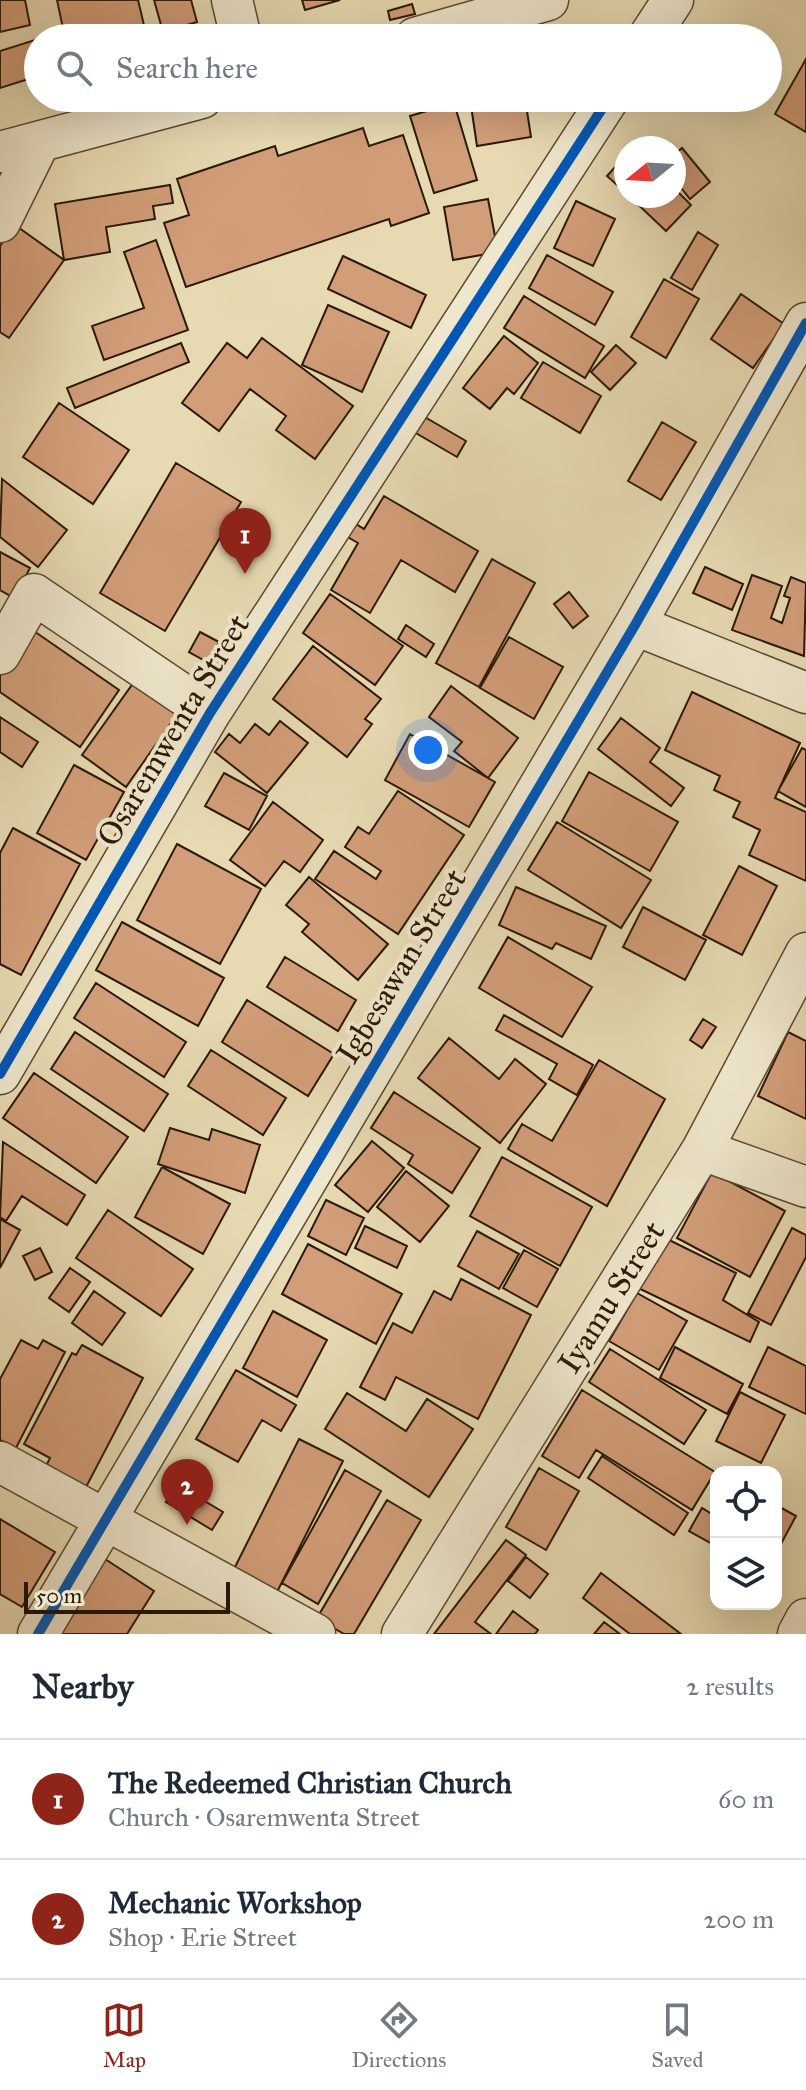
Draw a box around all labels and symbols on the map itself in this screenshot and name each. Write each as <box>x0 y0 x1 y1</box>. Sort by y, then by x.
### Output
north arrow <box>614 136 686 208</box>
pin: 1 <box>219 508 271 574</box>
street label: Osaremwenta Street <box>89 607 258 853</box>
your location <box>408 730 448 770</box>
street label: Igbesawan Street <box>328 862 475 1071</box>
street label: Iyamu Street <box>549 1214 673 1380</box>
pin: 2 <box>161 1459 213 1525</box>
scale bar <box>24 1578 230 1614</box>

